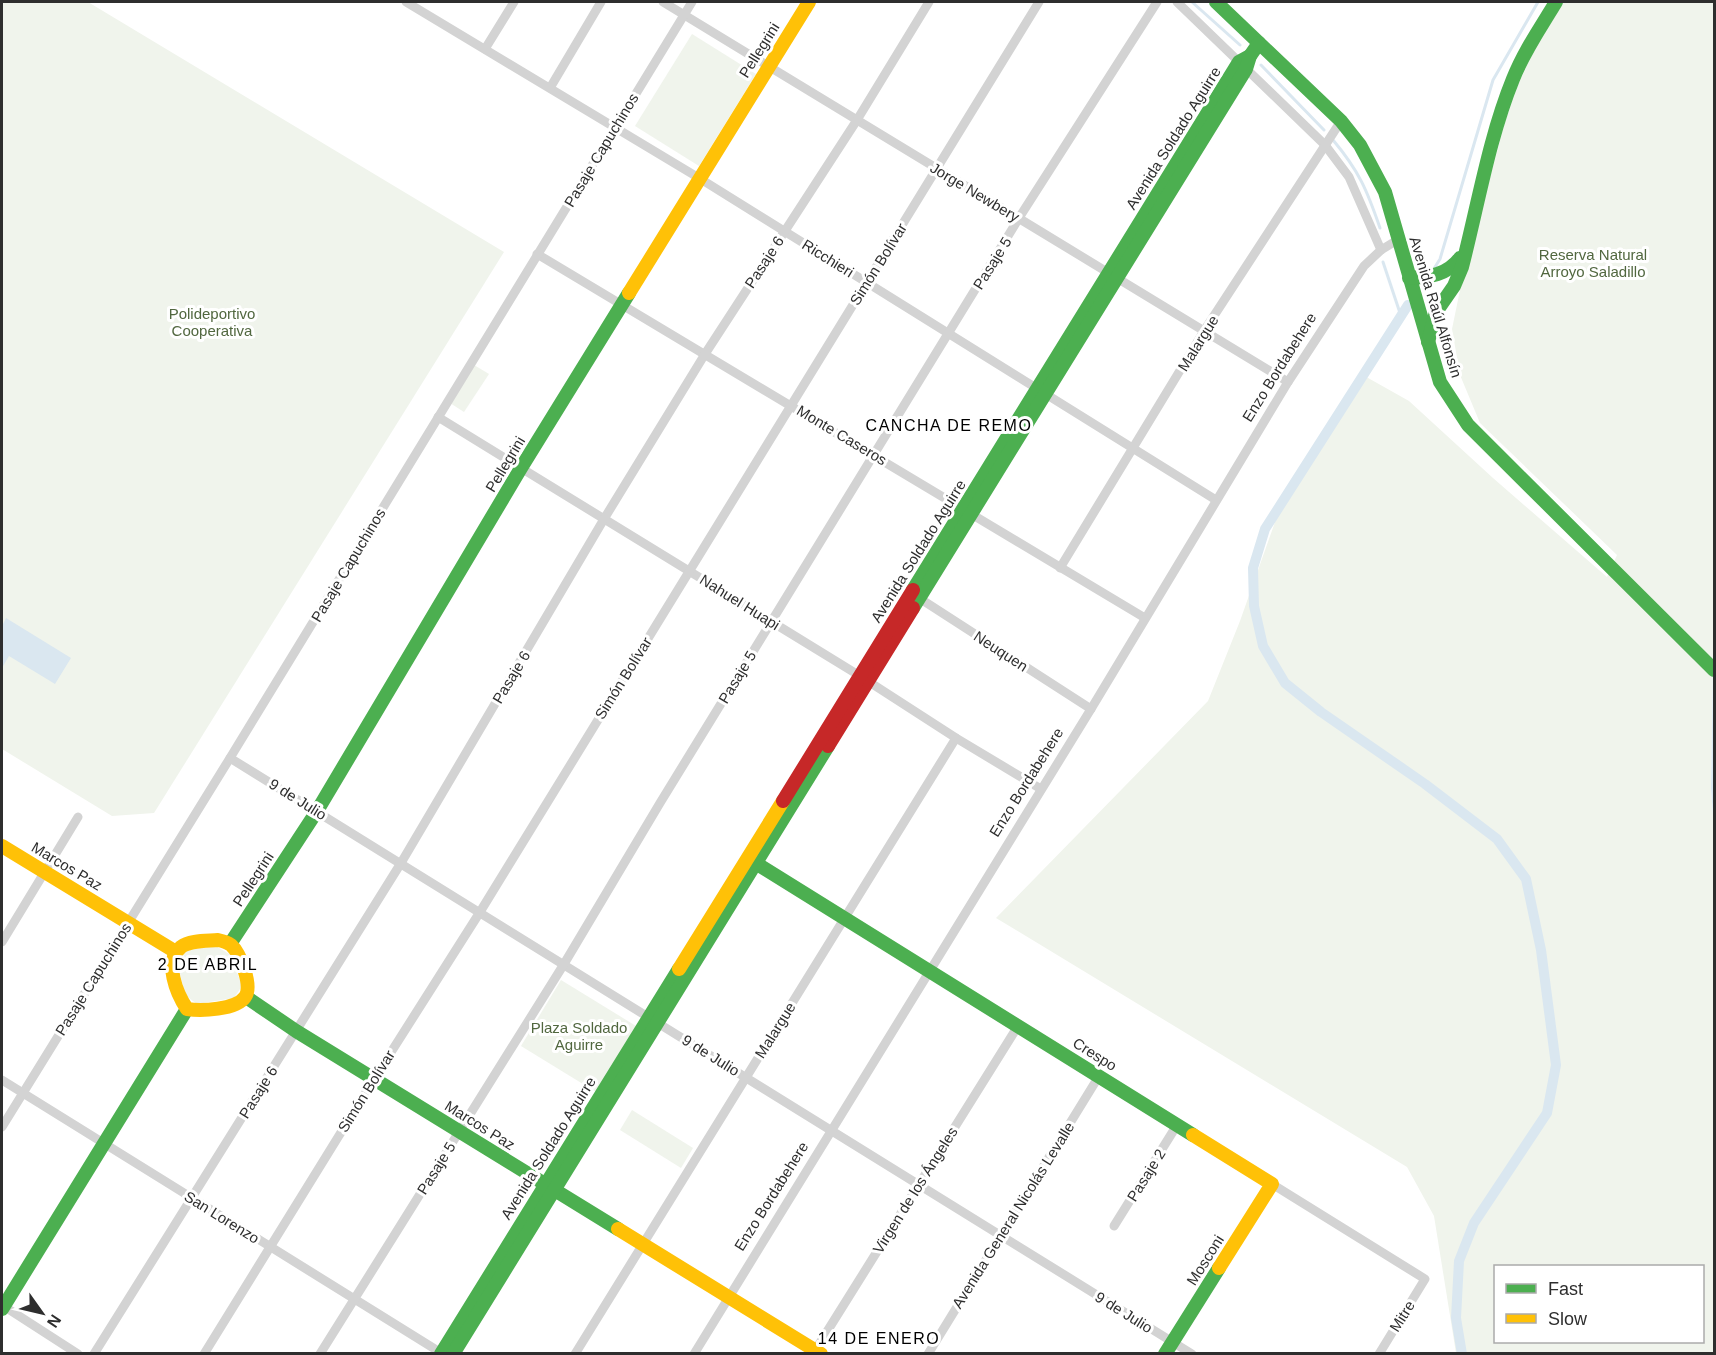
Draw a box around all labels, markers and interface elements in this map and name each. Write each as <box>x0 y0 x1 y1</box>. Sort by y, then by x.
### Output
street label: Pellegrini <box>735 19 783 81</box>
street label: Avenida Soldado Aguirre <box>1122 64 1224 212</box>
street label: Pasaje Capuchinos <box>560 90 642 210</box>
street label: Jorge Newbery <box>927 159 1023 226</box>
street label: Simón Bolívar <box>846 220 910 308</box>
street label: Pasaje 6 <box>741 233 787 291</box>
street label: Pasaje 5 <box>969 234 1015 292</box>
street label: Avenida Raúl Alfonsín <box>1406 234 1466 380</box>
street label: Ricchieri <box>799 236 857 280</box>
park label: Reserva Natural Arroyo Saladillo <box>1539 246 1647 280</box>
park label: Polideportivo Cooperativa <box>169 305 255 339</box>
street label: Enzo Bordabehere <box>1239 309 1319 425</box>
street label: Malargue <box>1174 312 1222 374</box>
street label: Monte Caseros <box>794 402 890 468</box>
district label: CANCHA DE REMO <box>866 417 1032 434</box>
street label: Pellegrini <box>482 433 528 495</box>
street label: Avenida Soldado Aguirre <box>867 477 969 625</box>
street label: Pasaje Capuchinos <box>307 505 389 625</box>
street label: Nahuel Huapi <box>697 571 783 633</box>
street label: Neuquen <box>971 627 1031 675</box>
street label: Simón Bolívar <box>591 634 655 722</box>
street label: Pasaje 6 <box>489 648 533 706</box>
street label: Pasaje 5 <box>715 648 759 706</box>
street label: Enzo Bordabehere <box>986 724 1066 840</box>
street label: 9 de Julio <box>266 775 330 823</box>
street label: Marcos Paz <box>29 838 105 894</box>
street label: Pellegrini <box>229 848 277 910</box>
street label: Pasaje Capuchinos <box>52 920 134 1038</box>
district label: 2 DE ABRIL <box>158 956 258 973</box>
street label: Malargue <box>751 999 799 1061</box>
park label: Plaza Soldado Aguirre <box>531 1019 627 1053</box>
street label: 9 de Julio <box>679 1031 743 1079</box>
street label: Crespo <box>1070 1034 1120 1074</box>
street label: Simón Bolívar <box>334 1047 398 1135</box>
street label: Pasaje 6 <box>235 1063 281 1121</box>
street label: Avenida Soldado Aguirre <box>497 1074 599 1222</box>
street label: Marcos Paz <box>442 1097 518 1153</box>
street label: Avenida General Nicolás Levalle <box>948 1119 1078 1311</box>
street label: Virgen de los Ángeles <box>869 1124 961 1256</box>
street label: Enzo Bordabehere <box>731 1138 811 1254</box>
street label: Pasaje 5 <box>413 1139 459 1197</box>
street label: Pasaje 2 <box>1123 1146 1169 1204</box>
street label: San Lorenzo <box>181 1187 263 1247</box>
street label: Mosconi <box>1183 1232 1227 1288</box>
legend <box>1494 1265 1704 1343</box>
text: Fast <box>1548 1279 1583 1299</box>
north arrow <box>12 1283 72 1343</box>
street label: 9 de Julio <box>1092 1288 1156 1336</box>
street label: Mitre <box>1386 1297 1418 1335</box>
text: Slow <box>1548 1309 1588 1329</box>
text: N <box>44 1312 64 1331</box>
district label: 14 DE ENERO <box>818 1330 940 1347</box>

